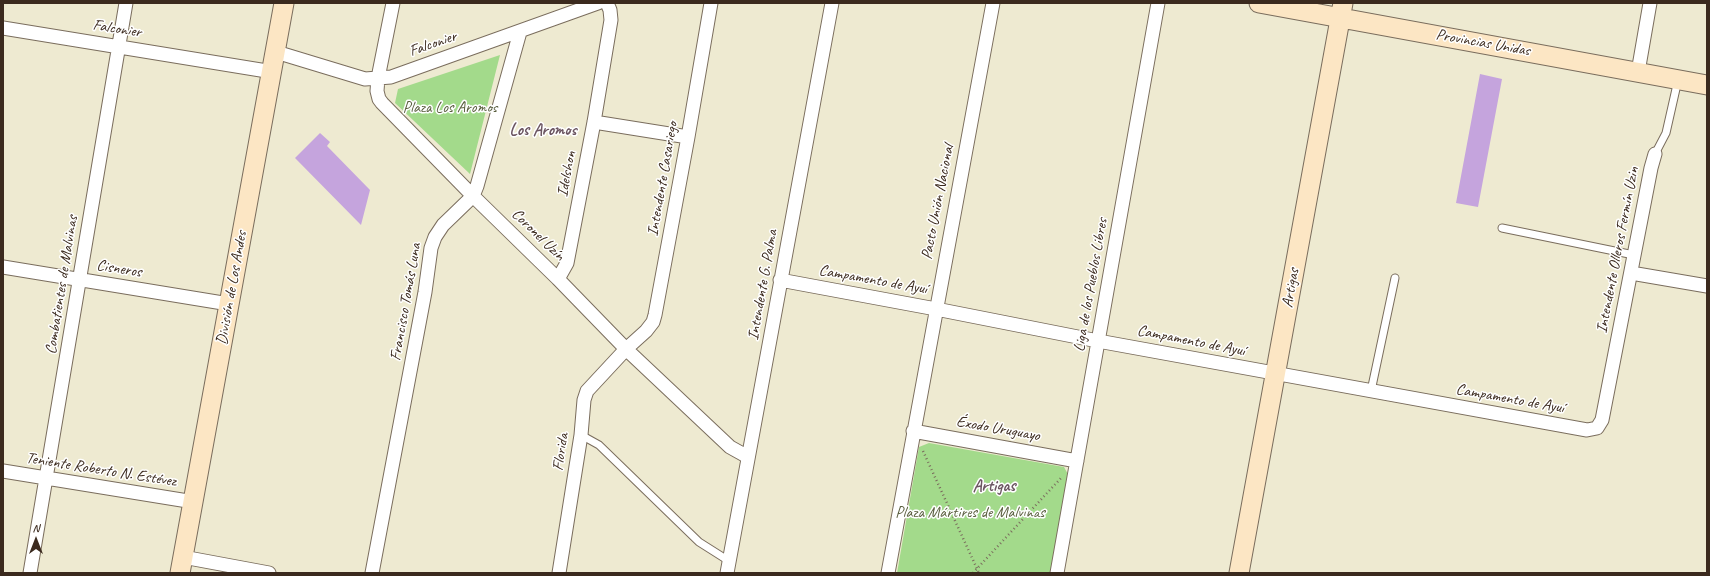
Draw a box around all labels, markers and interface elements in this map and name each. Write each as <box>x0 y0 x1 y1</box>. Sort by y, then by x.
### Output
street label: Falconier <box>91 16 143 42</box>
street label: Provincias Unidas <box>1434 25 1532 61</box>
street label: Falconier <box>407 27 459 61</box>
park label: Plaza Los Aromos <box>403 98 497 118</box>
street label: Intendente Casariego <box>643 120 683 238</box>
district label: Los Aromos <box>510 121 576 141</box>
street label: Pacto Unión Nacional <box>917 143 959 261</box>
street label: Idelshon <box>553 150 581 198</box>
street label: Intendente Olleros Fermín Uzin <box>1592 165 1644 335</box>
street label: Coronel Uzín <box>507 205 569 265</box>
street label: Combatientes de Malvinas <box>42 214 82 356</box>
street label: Liga de los Pueblos Libres <box>1070 217 1112 353</box>
street label: Intendente G. Palma <box>744 228 782 342</box>
street label: División de Los Andes <box>213 230 251 346</box>
street label: Francisco Tomás Luna <box>386 242 426 362</box>
street label: Cisneros <box>95 256 143 282</box>
street label: Campamento de Ayuí <box>817 261 929 299</box>
street label: Artigas <box>1278 267 1304 309</box>
street label: Campamento de Ayuí <box>1135 321 1247 361</box>
street label: Campamento de Ayuí <box>1454 380 1566 418</box>
street label: Éxodo Uruguayo <box>955 412 1041 446</box>
street label: Florida <box>549 432 573 472</box>
street label: Teniente Roberto N. Estévez <box>25 449 177 491</box>
district label: Artigas <box>973 477 1015 497</box>
park label: Plaza Mártires de Malvinas <box>895 503 1045 523</box>
north arrow <box>16 520 56 560</box>
text: N <box>33 521 39 535</box>

